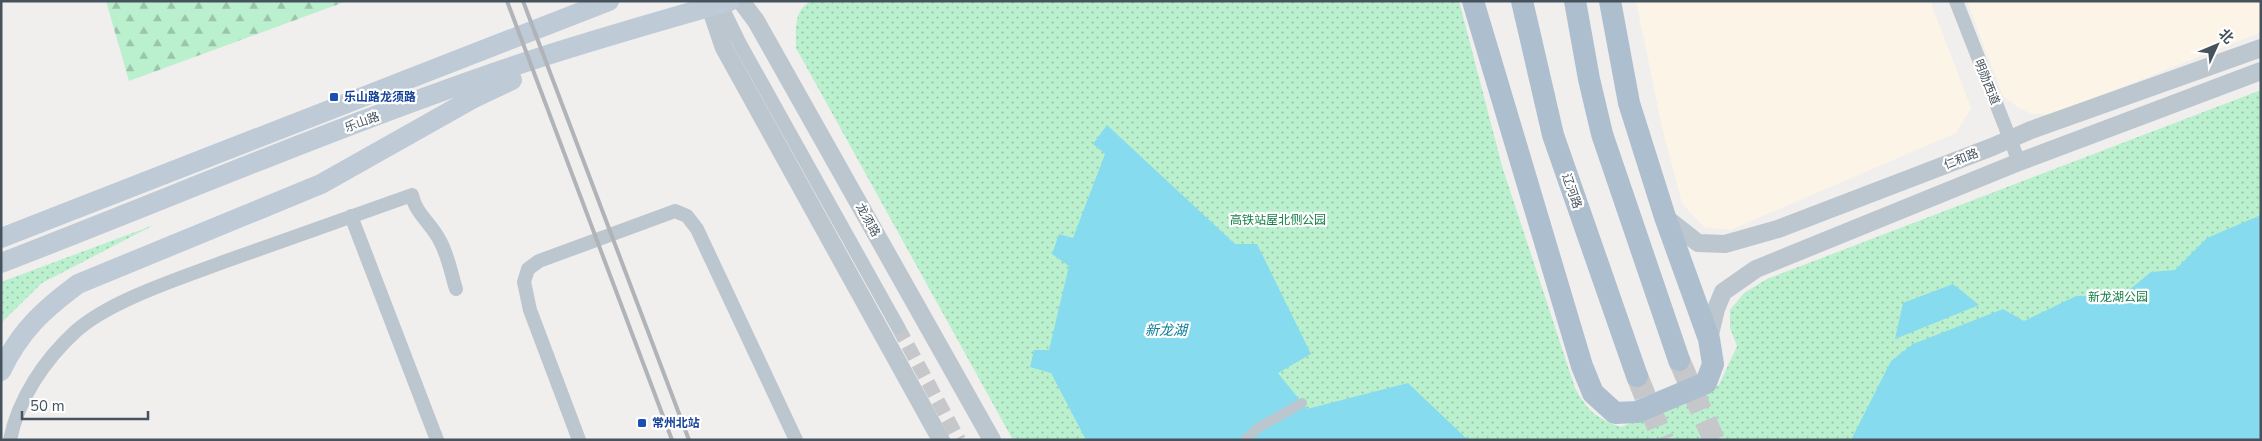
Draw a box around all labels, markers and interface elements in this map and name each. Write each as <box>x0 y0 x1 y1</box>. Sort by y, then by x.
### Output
north arrow <box>2192 20 2242 70</box>
text: 北 <box>2214 25 2238 48</box>
street label: 明勋西道 <box>1971 57 2003 107</box>
place label: 乐山路龙须路 <box>344 89 416 105</box>
marker: 乐山路龙须路 <box>328 91 340 103</box>
street label: 乐山路 <box>342 108 382 136</box>
street label: 仁和路 <box>1941 145 1981 173</box>
street label: 辽河路 <box>1559 171 1585 211</box>
street label: 龙须路 <box>852 200 884 240</box>
park label: 高铁站屋北侧公园 <box>1230 212 1326 228</box>
park label: 新龙湖公园 <box>2088 289 2148 305</box>
water label: 新龙湖 <box>1145 321 1189 340</box>
scale bar <box>22 388 149 420</box>
text: 50 m <box>30 396 65 416</box>
place label: 常州北站 <box>652 415 700 431</box>
marker: 常州北站 <box>636 417 648 429</box>

